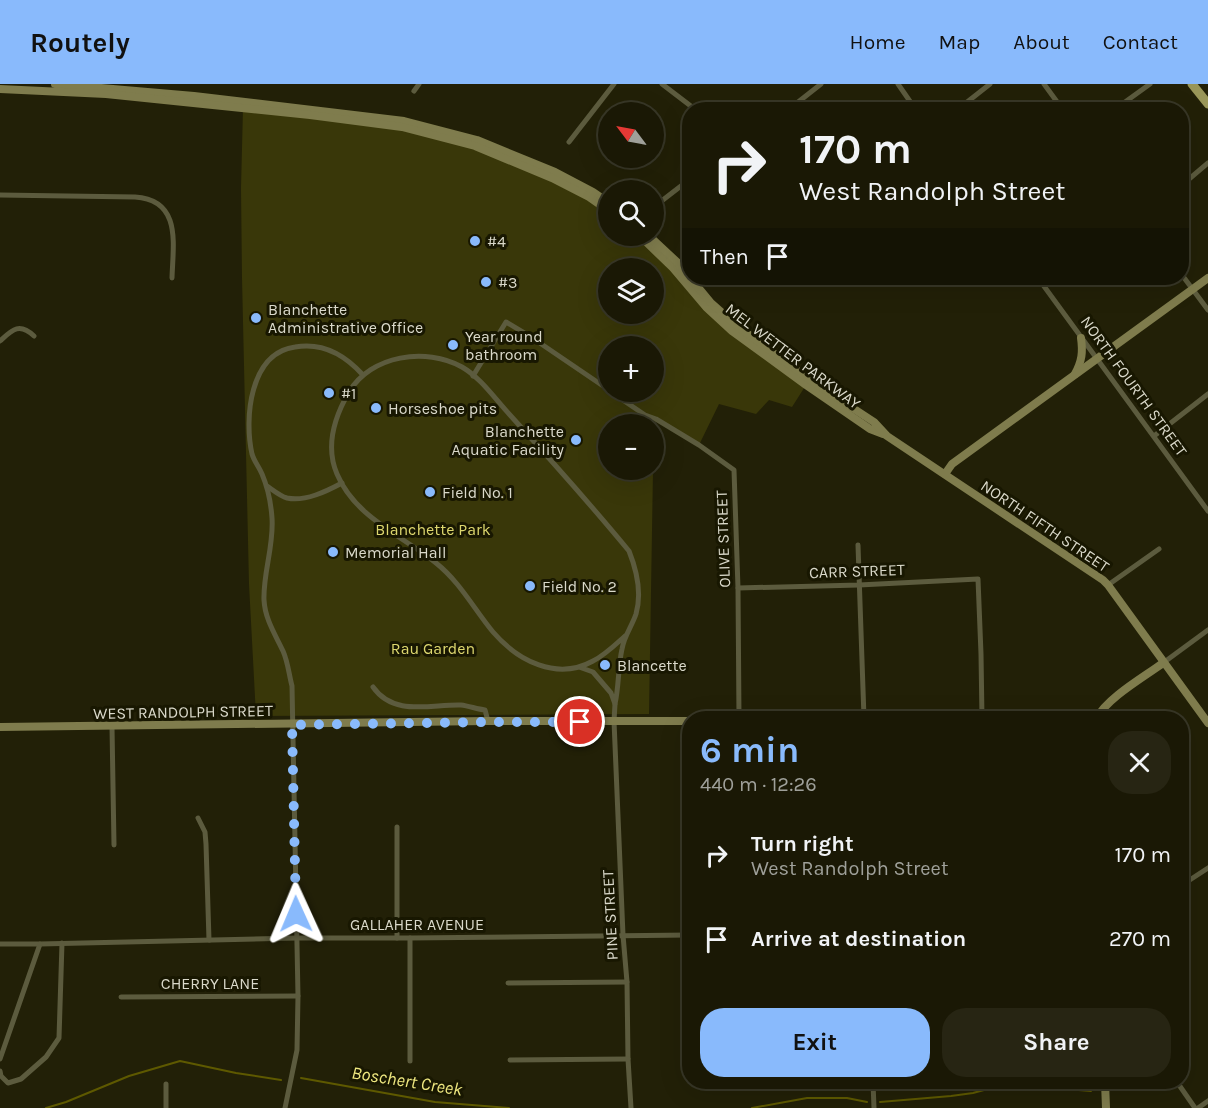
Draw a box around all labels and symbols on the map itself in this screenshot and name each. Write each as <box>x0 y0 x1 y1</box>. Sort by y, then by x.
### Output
north arrow <box>598 102 664 168</box>
place label: #4 <box>487 232 506 251</box>
marker: #4 <box>468 234 482 248</box>
place label: #3 <box>498 273 517 292</box>
marker: #3 <box>479 275 493 289</box>
street label: MEL WETTER PARKWAY <box>722 299 864 413</box>
place label: Blanchette Administrative Office <box>268 300 423 337</box>
marker: Blanchette Administrative Office <box>249 311 263 325</box>
street label: NORTH FOURTH STREET <box>1077 312 1191 460</box>
place label: Year round bathroom <box>465 327 543 364</box>
marker: Year round bathroom <box>446 338 460 352</box>
place label: #1 <box>341 384 356 403</box>
marker: #1 <box>322 386 336 400</box>
place label: Horseshoe pits <box>388 399 497 418</box>
marker: Horseshoe pits <box>369 401 383 415</box>
place label: Blanchette Aquatic Facility <box>452 422 565 459</box>
marker: Blanchette Aquatic Facility <box>569 433 583 447</box>
street label: NORTH FIFTH STREET <box>977 476 1113 576</box>
place label: Field No. 1 <box>442 483 513 502</box>
marker: Field No. 1 <box>423 485 437 499</box>
street label: OLIVE STREET <box>712 490 734 588</box>
park label: Blanchette Park <box>375 520 491 539</box>
place label: Memorial Hall <box>345 543 447 562</box>
marker: Memorial Hall <box>326 545 340 559</box>
street label: CARR STREET <box>809 560 905 582</box>
place label: Field No. 2 <box>542 577 617 596</box>
marker: Field No. 2 <box>523 579 537 593</box>
park label: Rau Garden <box>391 639 475 658</box>
place label: Blancette <box>617 656 687 675</box>
marker: Blancette <box>598 658 612 672</box>
pin <box>554 696 605 747</box>
street label: WEST RANDOLPH STREET <box>93 701 273 723</box>
street label: PINE STREET <box>598 869 622 961</box>
position arrow <box>264 882 328 946</box>
street label: GALLAHER AVENUE <box>350 915 484 934</box>
street label: CHERRY LANE <box>161 974 259 993</box>
water label: Boschert Creek <box>350 1061 465 1101</box>

